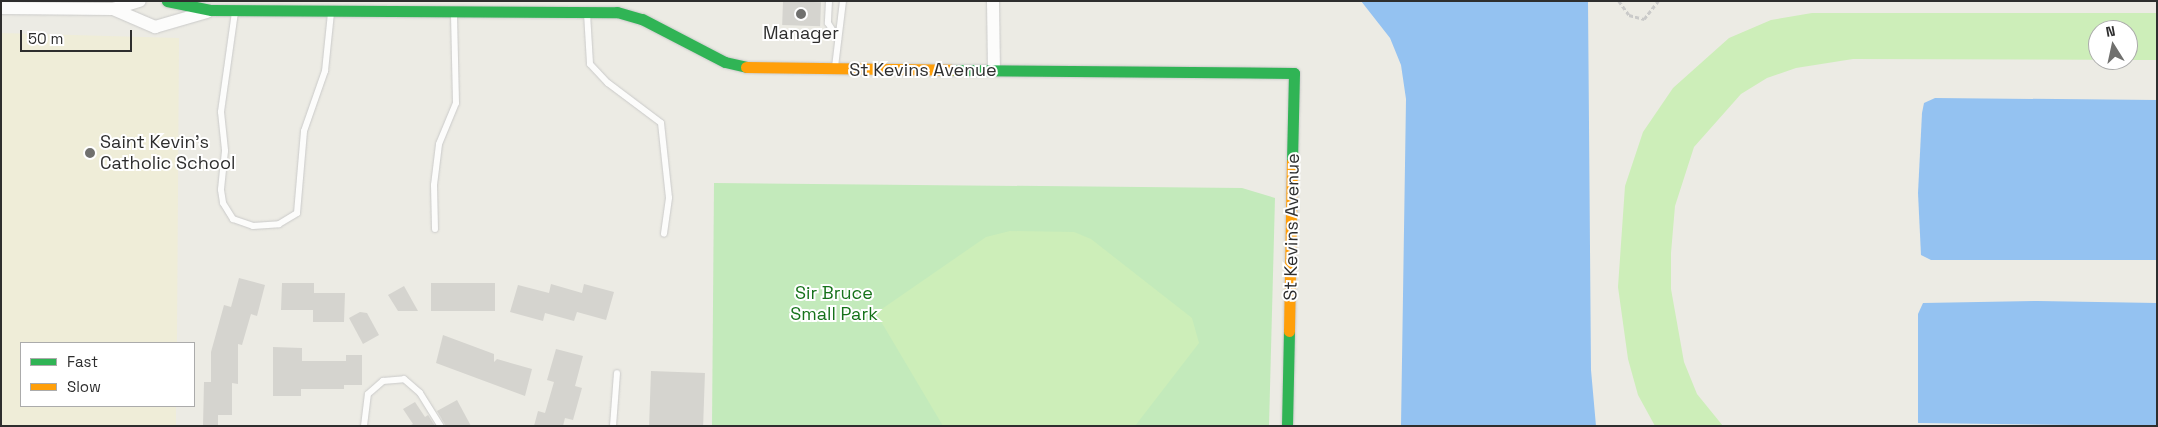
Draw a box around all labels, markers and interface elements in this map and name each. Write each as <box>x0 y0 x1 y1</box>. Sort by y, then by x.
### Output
marker: Manager <box>795 8 807 20</box>
scale bar <box>22 20 135 52</box>
north arrow <box>2088 20 2138 70</box>
place label: Manager <box>763 22 839 44</box>
text: N <box>2104 22 2117 41</box>
text: 50 m <box>28 29 63 48</box>
street label: St Kevins Avenue <box>849 59 997 81</box>
place label: Saint Kevin's Catholic School <box>100 132 235 174</box>
marker: Saint Kevin's Catholic School <box>84 147 96 159</box>
street label: St Kevins Avenue <box>1280 153 1304 301</box>
park label: Sir Bruce Small Park <box>790 283 878 326</box>
legend <box>20 342 195 407</box>
text: Fast <box>67 352 98 371</box>
text: Slow <box>67 377 101 396</box>

